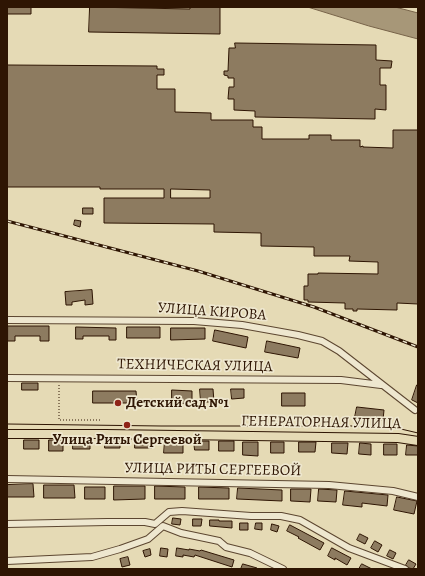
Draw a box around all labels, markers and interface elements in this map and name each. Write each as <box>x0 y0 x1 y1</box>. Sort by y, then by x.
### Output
street label: УЛИЦА КИРОВА <box>157 299 267 325</box>
street label: ТЕХНИЧЕСКАЯ УЛИЦА <box>117 356 273 376</box>
place label: Детский сад №1 <box>126 394 229 412</box>
marker: Детский сад №1 <box>113 398 123 408</box>
street label: ГЕНЕРАТОРНАЯ УЛИЦА <box>241 413 401 433</box>
marker: Улица Риты Сергеевой <box>122 420 132 430</box>
place label: Улица Риты Сергеевой <box>52 431 202 449</box>
street label: УЛИЦА РИТЫ СЕРГЕЕВОЙ <box>124 459 302 481</box>

